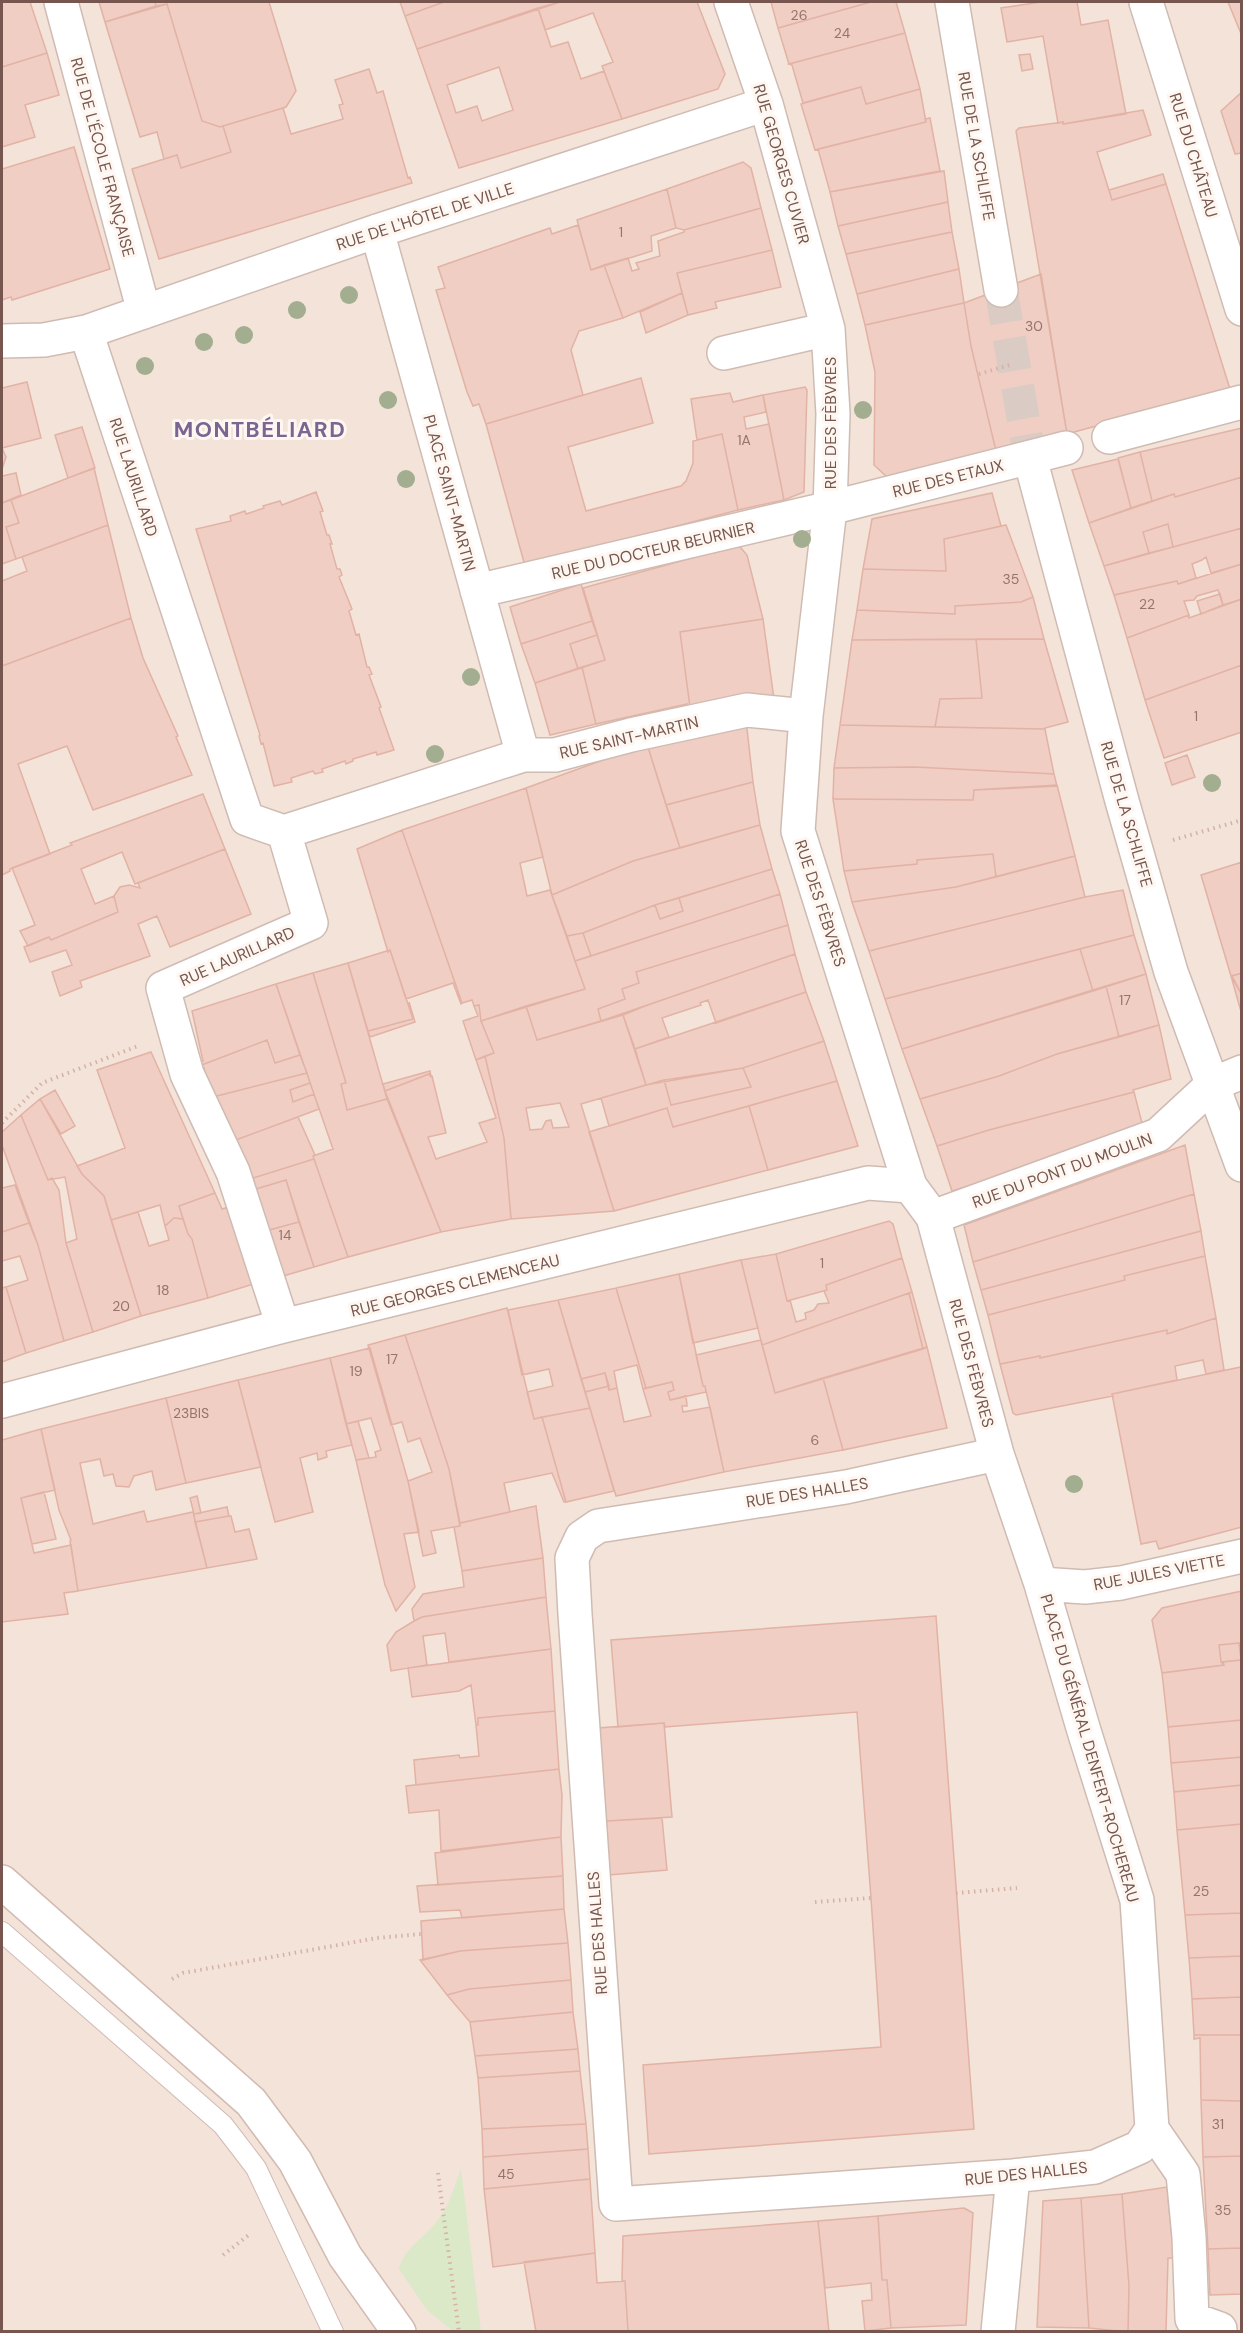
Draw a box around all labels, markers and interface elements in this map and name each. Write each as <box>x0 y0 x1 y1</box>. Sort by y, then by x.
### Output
house number: 26 <box>791 6 807 24</box>
house number: 24 <box>834 24 851 42</box>
street label: RUE DE L'ÉCOLE FRANÇAISE <box>66 55 139 259</box>
street label: RUE DE LA SCHLIFFE <box>953 70 1000 222</box>
street label: RUE GEORGES CUVIER <box>749 81 814 247</box>
street label: RUE DU CHÂTEAU <box>1165 90 1222 220</box>
street label: RUE DE L'HÔTEL DE VILLE <box>334 178 517 255</box>
house number: 1 <box>619 223 623 241</box>
house number: 30 <box>1025 317 1043 335</box>
street label: RUE DES FÈBVRES <box>820 357 841 489</box>
street label: PLACE SAINT-MARTIN <box>418 412 481 574</box>
street label: RUE LAURILLARD <box>104 415 163 539</box>
district label: MONTBÉLIARD <box>174 415 346 444</box>
house number: 1A <box>737 431 751 449</box>
street label: RUE DES ETAUX <box>890 454 1006 502</box>
street label: RUE DU DOCTEUR BEURNIER <box>549 517 757 584</box>
house number: 35 <box>1003 570 1019 588</box>
house number: 22 <box>1139 595 1155 613</box>
house number: 1 <box>1194 707 1198 725</box>
street label: RUE SAINT-MARTIN <box>557 711 701 764</box>
street label: RUE DE LA SCHLIFFE <box>1096 739 1157 890</box>
street label: RUE DES FÈBVRES <box>790 837 851 969</box>
street label: RUE LAURILLARD <box>176 922 298 991</box>
house number: 17 <box>1119 991 1131 1009</box>
street label: RUE DU PONT DU MOULIN <box>969 1128 1155 1213</box>
house number: 14 <box>279 1226 292 1244</box>
street label: RUE GEORGES CLEMENCEAU <box>348 1249 562 1322</box>
house number: 1 <box>820 1254 824 1272</box>
house number: 18 <box>157 1281 169 1299</box>
house number: 20 <box>112 1297 130 1315</box>
street label: RUE DES FÈBVRES <box>944 1297 999 1430</box>
house number: 17 <box>386 1350 398 1368</box>
house number: 19 <box>349 1362 363 1380</box>
house number: 23BIS <box>173 1404 209 1422</box>
house number: 6 <box>811 1431 819 1449</box>
street label: RUE DES HALLES <box>744 1472 870 1513</box>
street label: RUE JULES VIETTE <box>1092 1549 1227 1596</box>
street label: PLACE DU GÉNÉRAL DENFERT-ROCHEREAU <box>1035 1592 1144 1905</box>
street label: RUE DES HALLES <box>583 1871 612 1995</box>
house number: 25 <box>1193 1882 1209 1900</box>
house number: 31 <box>1212 2115 1224 2133</box>
street label: RUE DES HALLES <box>964 2157 1089 2190</box>
house number: 45 <box>497 2165 515 2183</box>
house number: 35 <box>1215 2201 1231 2219</box>

